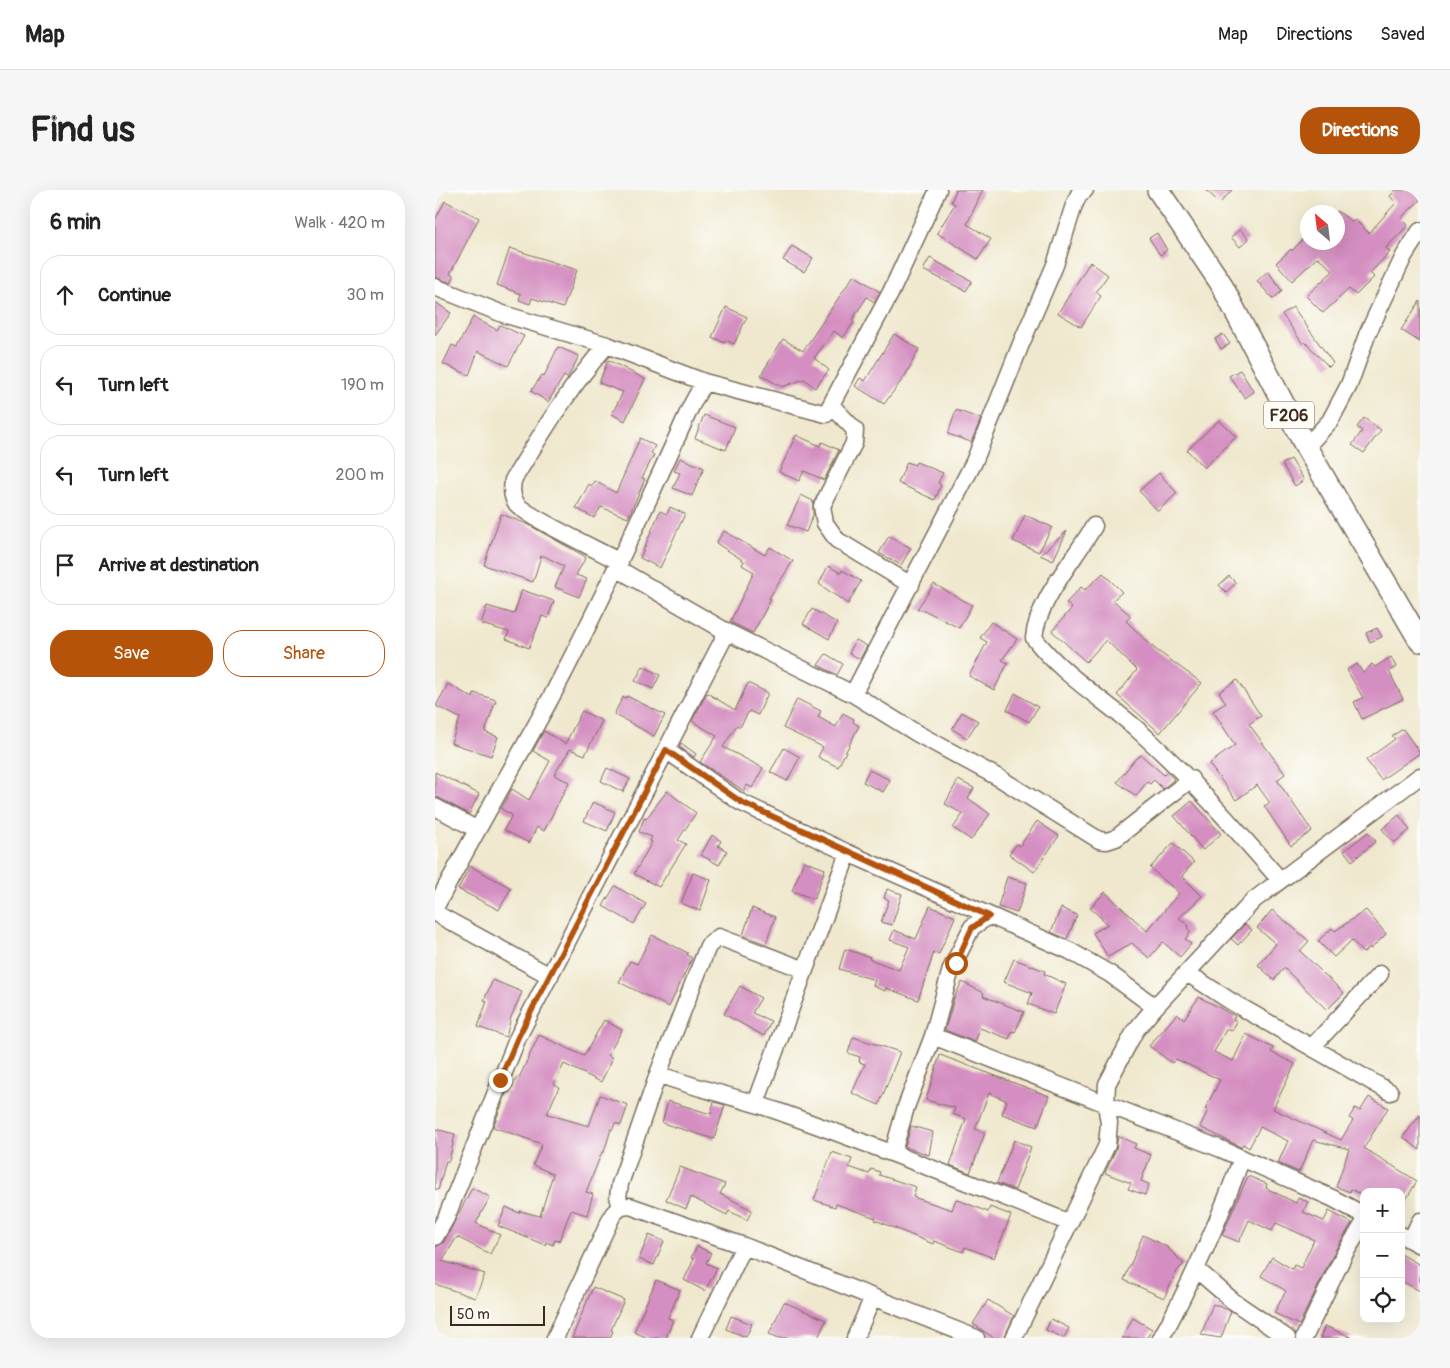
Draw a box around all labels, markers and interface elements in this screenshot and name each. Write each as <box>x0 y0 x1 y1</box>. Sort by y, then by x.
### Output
text: Map <box>25 20 65 49</box>
text: Map <box>1218 23 1248 46</box>
text: Directions <box>1276 23 1352 46</box>
text: Saved <box>1380 23 1425 46</box>
button: Directions <box>1300 107 1420 154</box>
text: Find us <box>30 108 135 152</box>
north arrow <box>1300 205 1345 250</box>
text: 6 min <box>50 209 101 236</box>
text: Walk · 420 m <box>294 213 385 233</box>
icon: ahead <box>51 281 79 309</box>
text: Continue <box>98 283 171 307</box>
text: 30 m <box>346 285 384 305</box>
icon: left <box>51 371 79 399</box>
text: Turn left <box>98 373 168 397</box>
text: 190 m <box>341 375 384 395</box>
road number: F206 <box>1264 402 1314 428</box>
icon: left <box>51 461 79 489</box>
text: Turn left <box>98 463 168 487</box>
text: 200 m <box>336 465 384 485</box>
icon: arrive <box>51 551 79 579</box>
text: Arrive at destination <box>98 553 259 577</box>
button: Save <box>50 630 213 677</box>
button: Share <box>223 630 385 677</box>
route start <box>945 952 968 975</box>
route end <box>489 1069 512 1092</box>
map controls <box>1360 1188 1405 1323</box>
button: + <box>1360 1188 1405 1233</box>
button: − <box>1360 1233 1405 1278</box>
button: locate <box>1360 1278 1405 1323</box>
scale bar <box>450 1303 545 1326</box>
text: 50 m <box>457 1306 490 1323</box>

